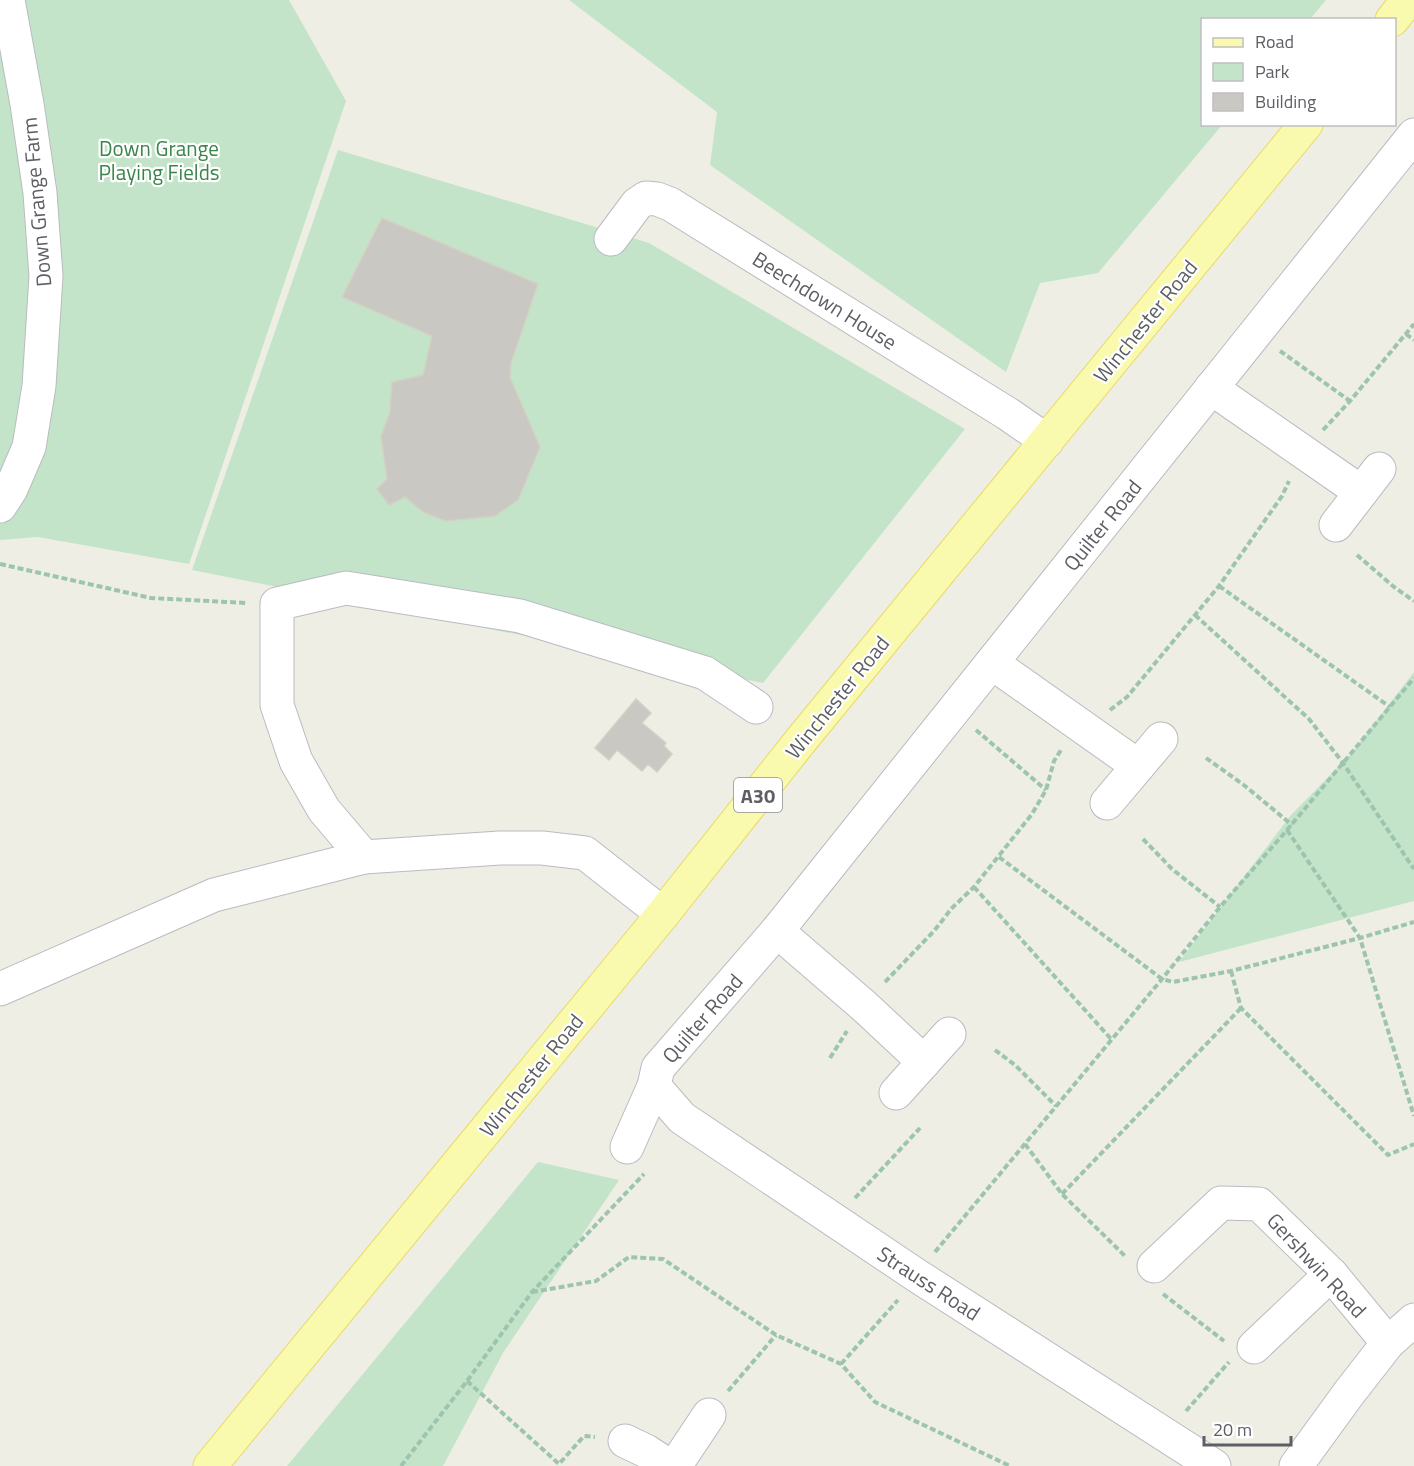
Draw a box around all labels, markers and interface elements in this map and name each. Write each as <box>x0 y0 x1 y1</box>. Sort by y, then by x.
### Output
legend <box>1201 18 1396 126</box>
text: Road <box>1255 28 1294 55</box>
text: Park <box>1255 58 1290 85</box>
text: Building <box>1255 88 1316 115</box>
street label: Down Grange Farm <box>13 116 59 288</box>
park label: Down Grange Playing Fields <box>98 132 220 188</box>
street label: Beechdown House <box>746 243 904 357</box>
street label: Winchester Road <box>1085 252 1205 390</box>
street label: Quilter Road <box>1055 472 1149 578</box>
street label: Winchester Road <box>777 628 897 766</box>
road number: A30 <box>734 778 782 812</box>
street label: Quilter Road <box>654 966 750 1070</box>
street label: Winchester Road <box>471 1006 591 1144</box>
street label: Gershwin Road <box>1260 1205 1374 1325</box>
street label: Strauss Road <box>871 1238 987 1328</box>
scale bar <box>1204 1409 1291 1447</box>
text: 20 m <box>1213 1416 1252 1443</box>

